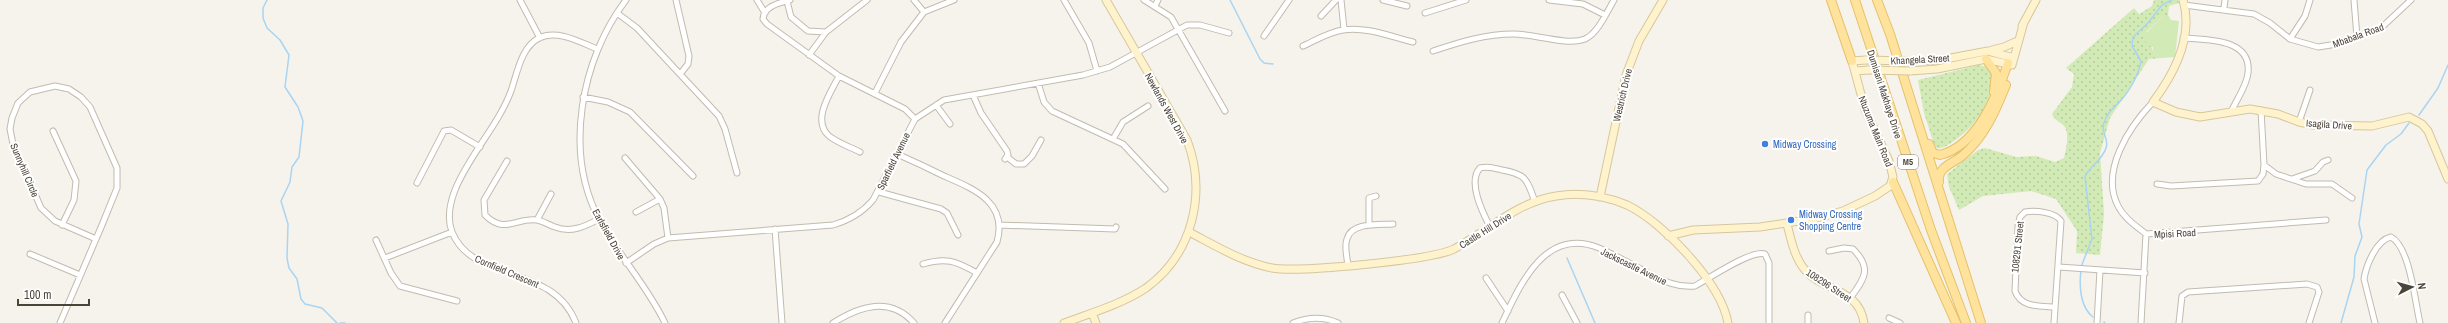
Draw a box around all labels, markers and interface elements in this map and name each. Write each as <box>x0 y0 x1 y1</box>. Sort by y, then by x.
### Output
street label: Mbabala Road <box>2331 20 2385 51</box>
street label: Dumisani Makhaye Drive <box>1864 48 1905 141</box>
street label: Khangela Street <box>1890 51 1950 68</box>
street label: Westrich Drive <box>1610 67 1635 123</box>
street label: Newlands West Drive <box>1142 71 1192 146</box>
street label: Ntuzuma Main Road <box>1855 94 1896 168</box>
street label: Isagila Drive <box>2306 116 2353 133</box>
street label: Sparfield Avenue <box>874 130 913 192</box>
place label: Midway Crossing <box>1773 138 1837 151</box>
marker: Midway Crossing <box>1760 139 1770 149</box>
street label: Sunnyhill Circle <box>7 141 42 200</box>
road number: M5 <box>1898 155 1918 169</box>
street label: Earlsfield Drive <box>589 207 628 262</box>
place label: Midway Crossing Shopping Centre <box>1799 208 1863 233</box>
street label: Castle Hill Drive <box>1457 209 1514 252</box>
marker: Midway Crossing Shopping Centre <box>1786 215 1796 225</box>
street label: 108291 Street <box>2008 220 2027 273</box>
street label: Mpisi Road <box>2154 226 2196 241</box>
street label: Jackscastle Avenue <box>1599 245 1669 288</box>
street label: Cornfield Crescent <box>473 252 541 291</box>
street label: 108296 Street <box>1804 266 1854 305</box>
north arrow <box>2392 267 2432 307</box>
scale bar <box>18 281 89 307</box>
text: N <box>2415 282 2429 290</box>
text: 100 m <box>24 287 51 303</box>

